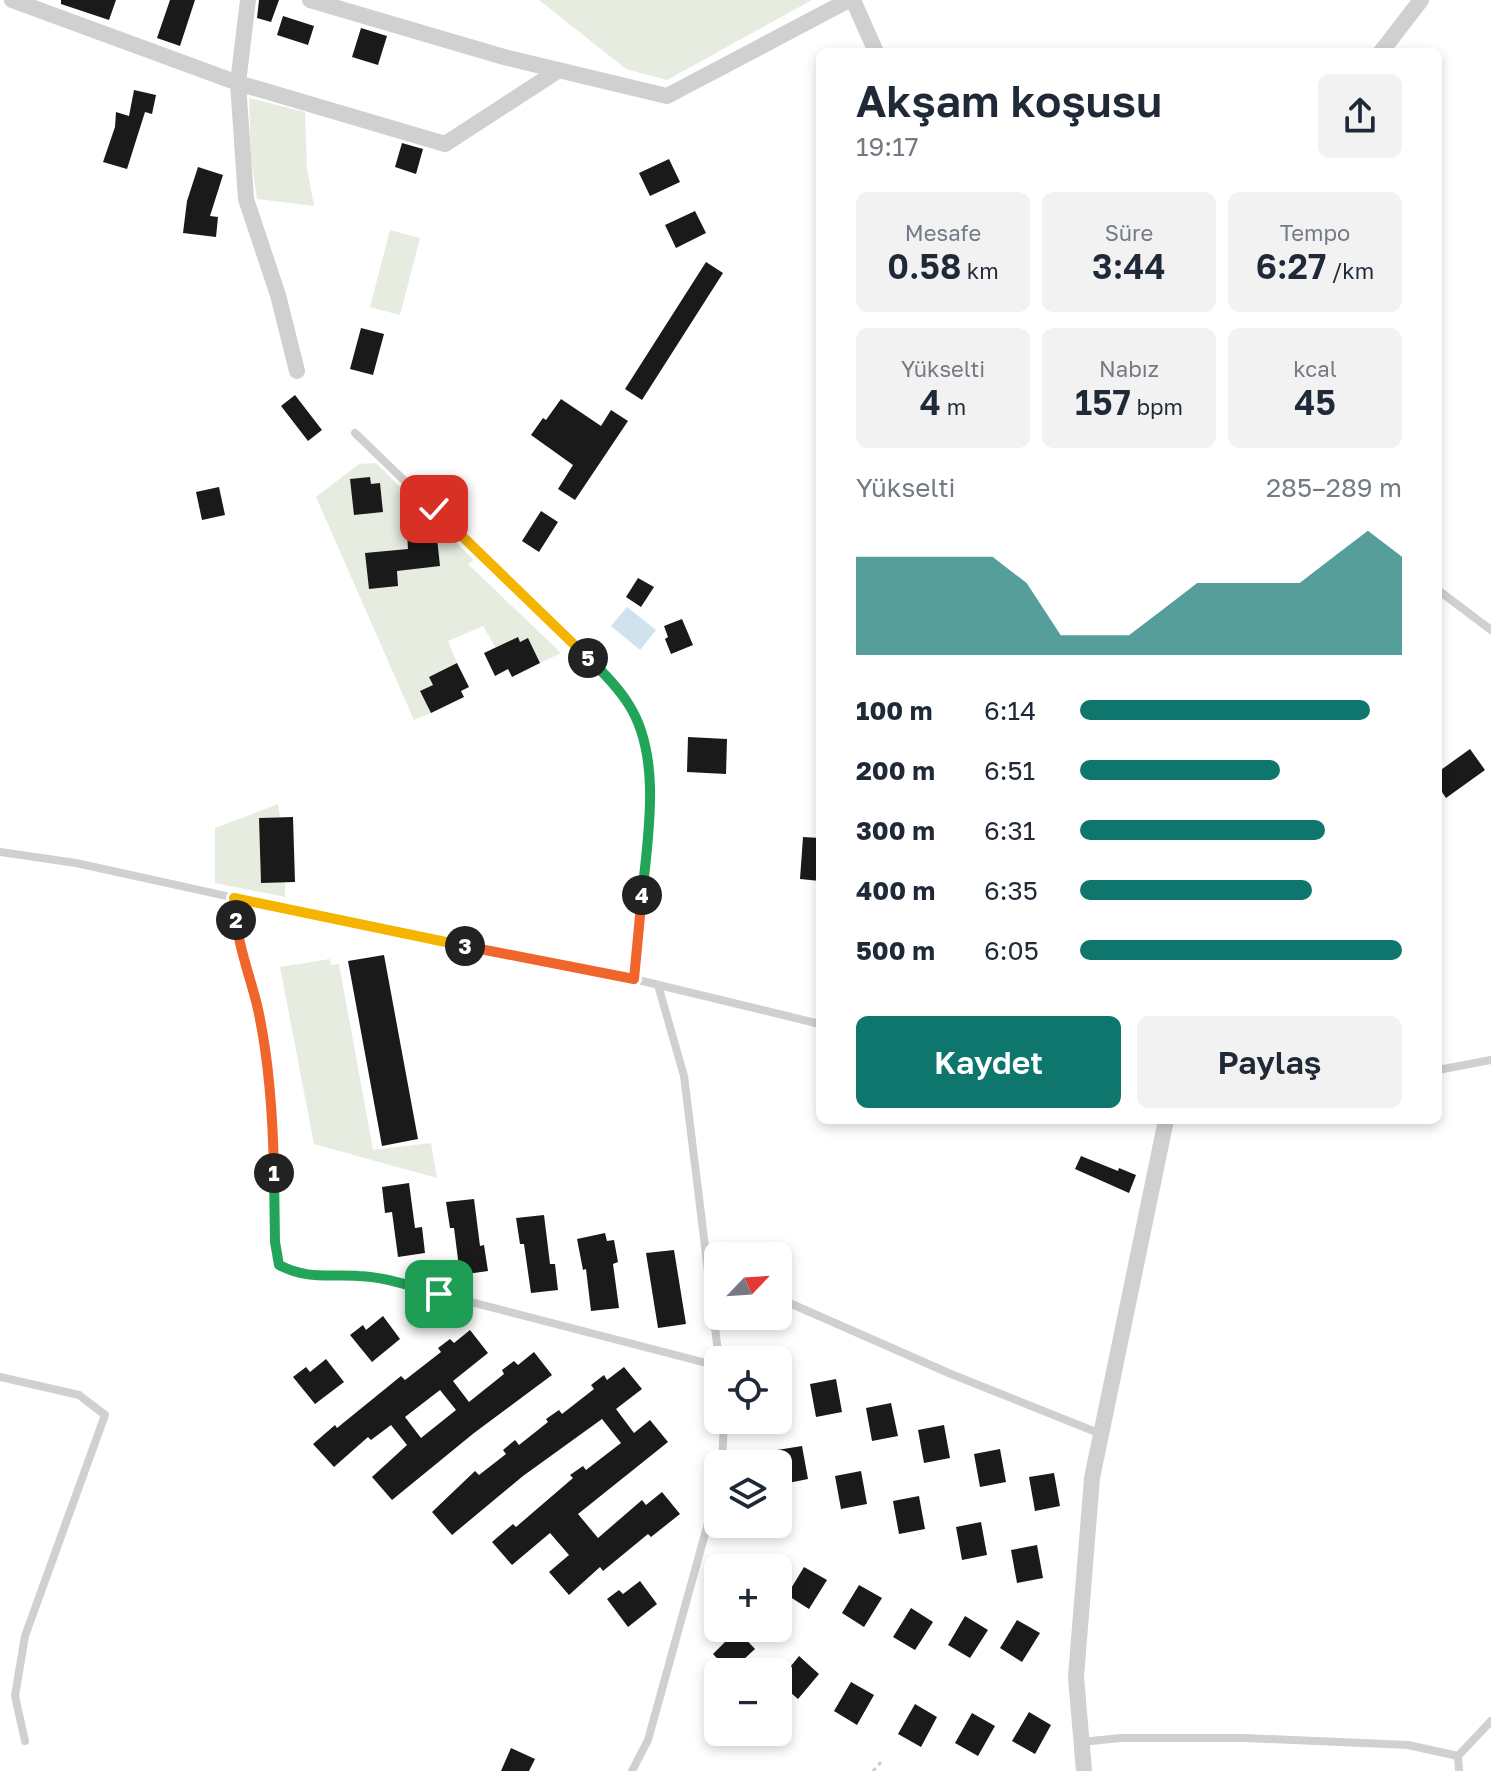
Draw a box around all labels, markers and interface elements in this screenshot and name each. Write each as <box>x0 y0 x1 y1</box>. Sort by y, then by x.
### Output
text: Akşam koşusu <box>856 74 1162 127</box>
button: share <box>1318 74 1402 158</box>
text: 19:17 <box>856 131 919 162</box>
text: Mesafe <box>905 219 981 246</box>
text: Süre <box>1105 219 1153 246</box>
text: Tempo <box>1280 219 1350 246</box>
text: 0.58 <box>887 246 961 286</box>
text: 3:44 <box>1092 246 1166 286</box>
text: 6:27 <box>1256 246 1326 286</box>
text: km <box>961 257 999 284</box>
text: /km <box>1326 257 1374 284</box>
text: Yükselti <box>901 355 985 382</box>
text: Nabız <box>1099 355 1159 382</box>
text: kcal <box>1293 355 1337 382</box>
text: 4 <box>920 382 941 422</box>
text: 157 <box>1075 382 1131 422</box>
text: 45 <box>1294 382 1336 422</box>
text: m <box>941 393 966 420</box>
text: bpm <box>1131 393 1183 420</box>
text: Yükselti <box>856 472 956 503</box>
text: 285–289 m <box>1266 472 1402 503</box>
pin <box>400 475 468 543</box>
icon: check <box>412 487 456 531</box>
pin: 5 <box>568 638 608 678</box>
text: 5 <box>581 644 595 671</box>
text: 100 m <box>856 695 932 726</box>
text: 6:14 <box>984 695 1036 726</box>
text: 200 m <box>856 755 935 786</box>
text: 6:51 <box>984 755 1035 786</box>
text: 300 m <box>856 815 935 846</box>
text: 6:31 <box>984 815 1035 846</box>
pin: 4 <box>622 875 662 915</box>
text: 400 m <box>856 875 935 906</box>
text: 6:35 <box>984 875 1038 906</box>
text: 4 <box>635 881 649 908</box>
pin: 2 <box>216 900 256 940</box>
text: 2 <box>229 906 243 933</box>
pin: 3 <box>445 926 485 966</box>
text: 3 <box>458 932 472 959</box>
text: 500 m <box>856 935 935 966</box>
text: 6:05 <box>984 935 1039 966</box>
button: Kaydet <box>856 1016 1121 1108</box>
button: Paylaş <box>1137 1016 1402 1108</box>
pin: 1 <box>254 1153 294 1193</box>
text: 1 <box>268 1159 280 1186</box>
north arrow <box>704 1242 792 1330</box>
map controls <box>704 1242 792 1746</box>
pin <box>405 1260 473 1328</box>
icon: arrive <box>417 1272 461 1316</box>
button: locate <box>704 1346 792 1434</box>
button: layers <box>704 1450 792 1538</box>
button: + <box>704 1554 792 1642</box>
button: − <box>704 1658 792 1746</box>

